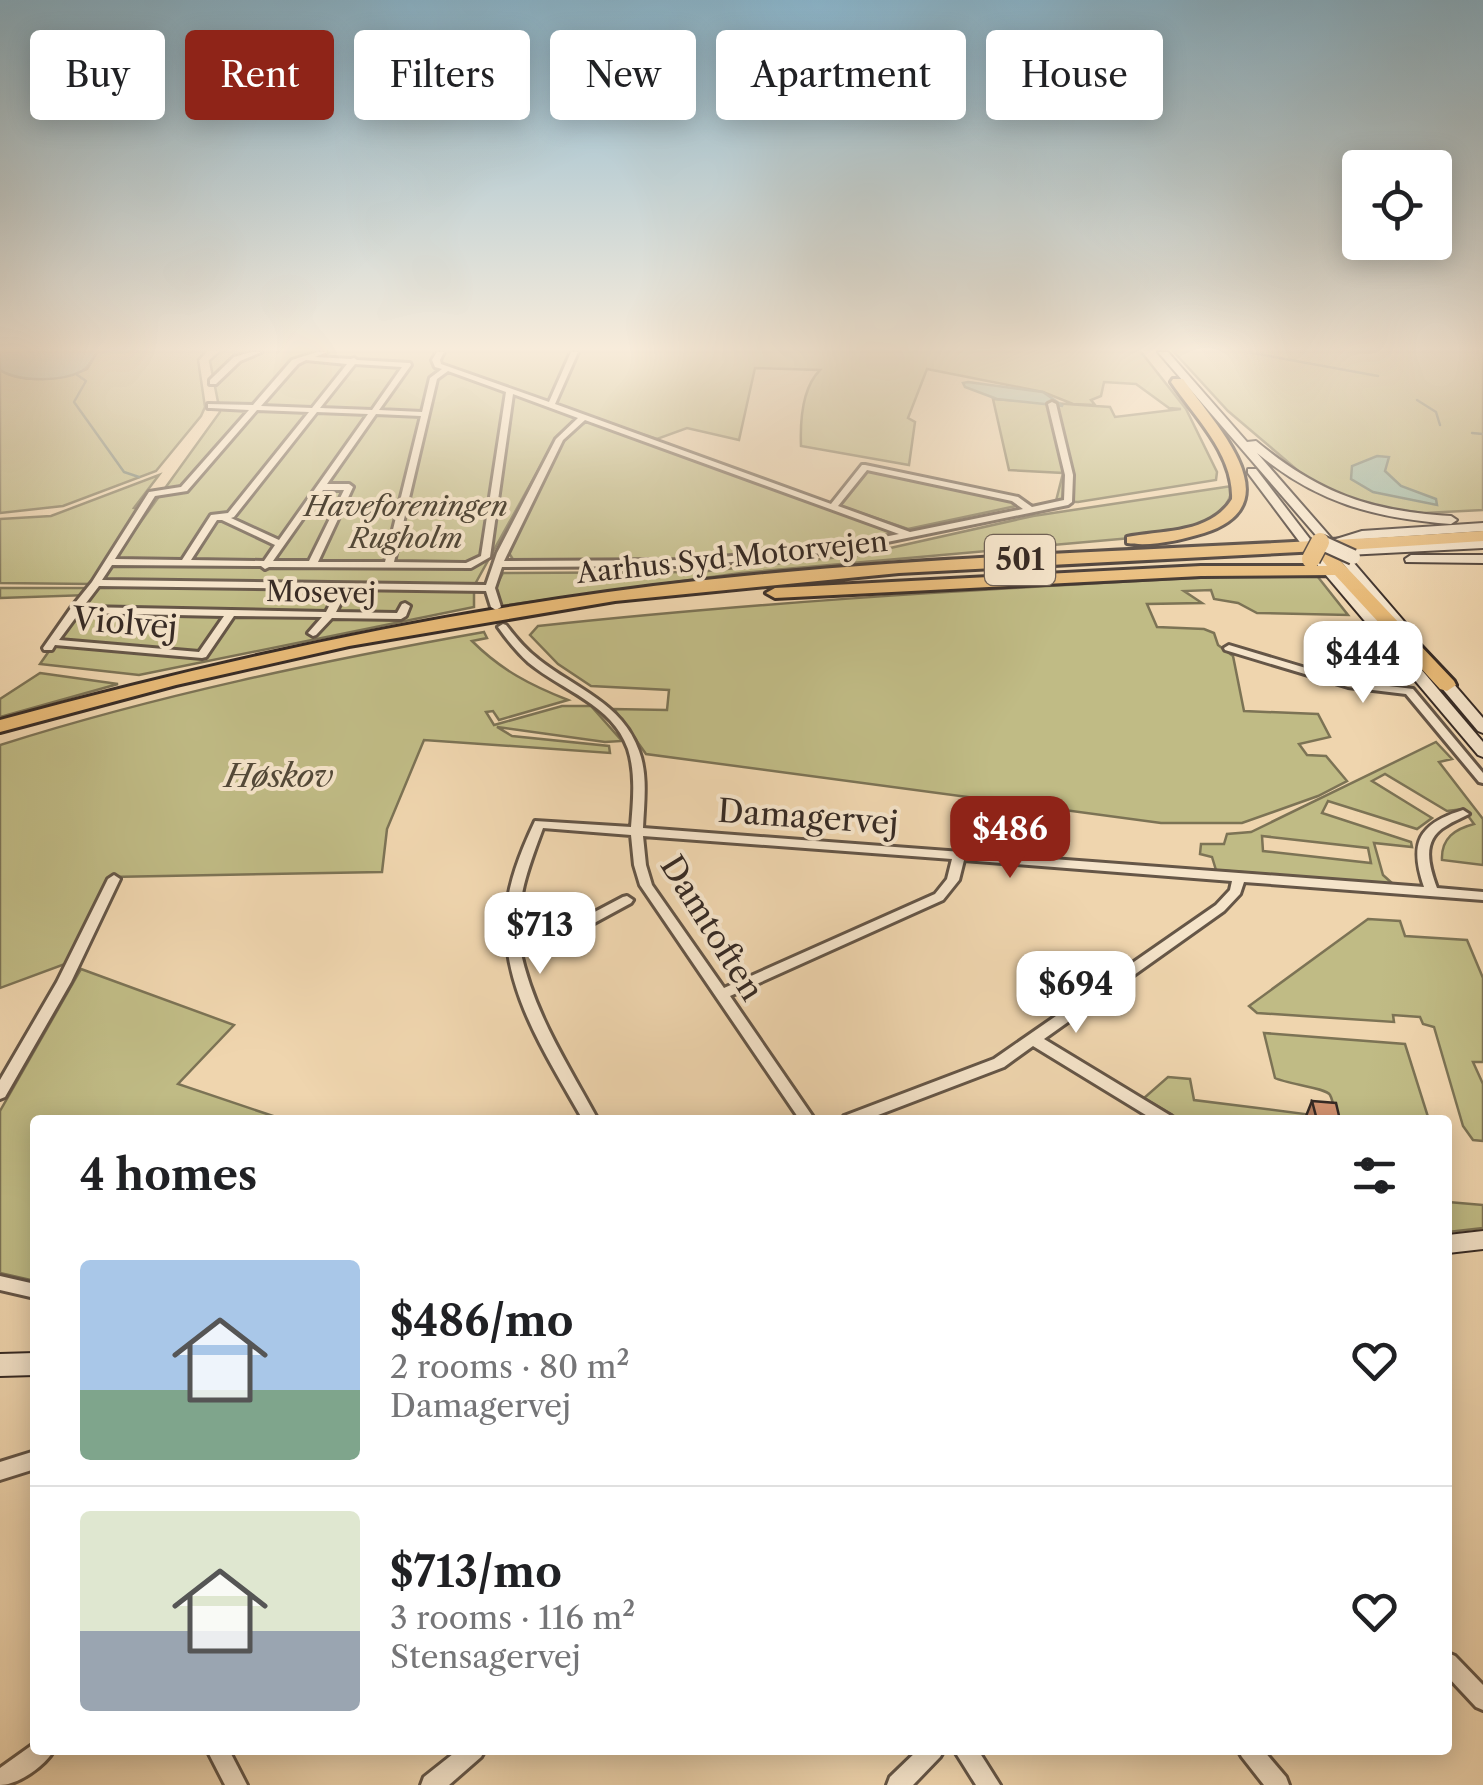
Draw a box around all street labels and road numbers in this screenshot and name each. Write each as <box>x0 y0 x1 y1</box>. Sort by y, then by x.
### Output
street label: Aarhus Syd Motorvejen <box>574 524 889 590</box>
road number: 501 <box>985 535 1055 585</box>
street label: Mosevej <box>266 574 376 610</box>
street label: Violvej <box>70 598 179 647</box>
street label: Damagervej <box>716 791 900 842</box>
street label: Damtoften <box>653 848 772 1007</box>

